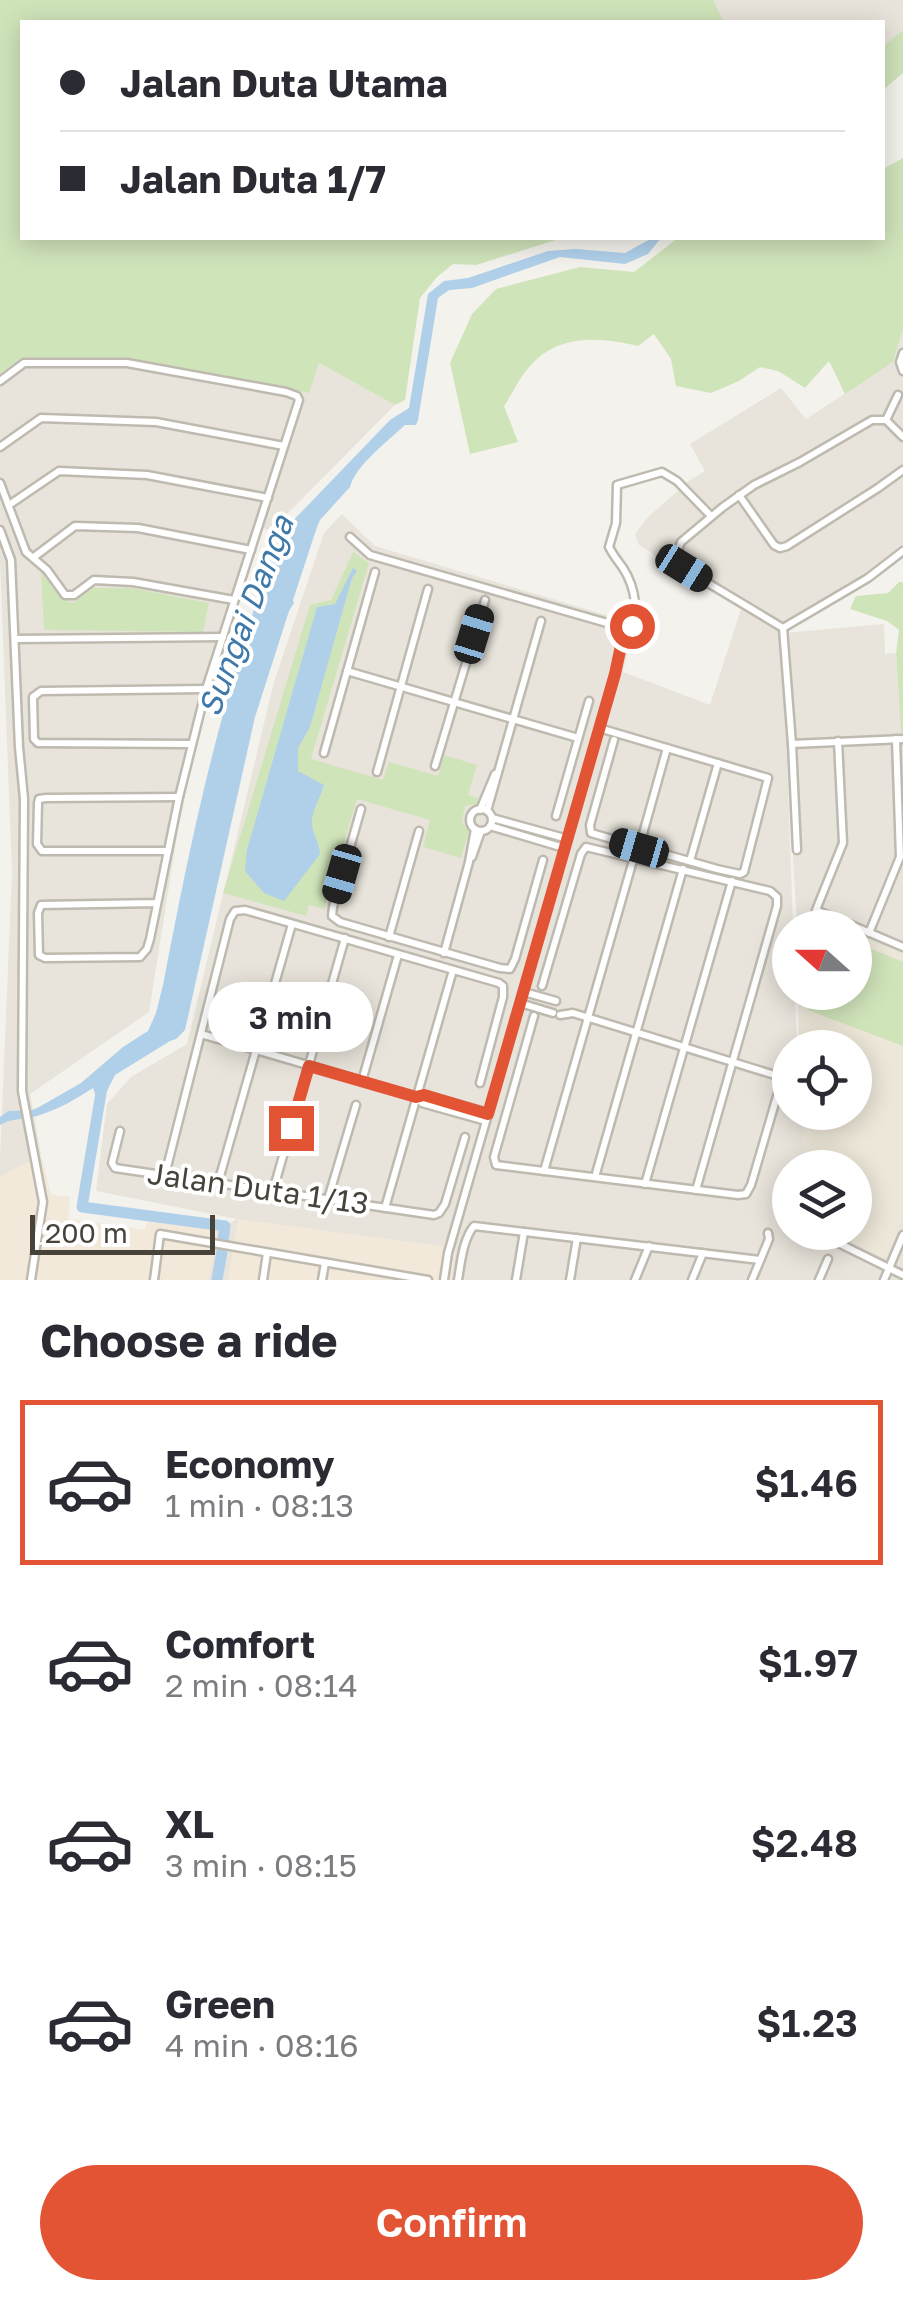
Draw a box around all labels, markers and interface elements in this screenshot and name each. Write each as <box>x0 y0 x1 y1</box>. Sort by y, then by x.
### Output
text: Jalan Duta Utama <box>120 60 448 105</box>
text: Jalan Duta 1/7 <box>120 156 386 201</box>
water label: Sungai Danga <box>189 508 301 721</box>
car <box>651 539 717 597</box>
car <box>451 601 497 667</box>
route start <box>610 604 655 649</box>
car <box>606 825 672 871</box>
car <box>319 841 365 907</box>
north arrow <box>772 910 872 1010</box>
map controls <box>772 910 872 1250</box>
callout: 3 min <box>208 983 374 1053</box>
text: 3 min <box>249 998 332 1036</box>
button: locate <box>772 1030 872 1130</box>
route end <box>269 1106 314 1151</box>
button: layers <box>772 1150 872 1250</box>
street label: Jalan Duta 1/13 <box>145 1155 371 1221</box>
scale bar <box>30 1210 215 1254</box>
text: 200 m <box>45 1216 128 1249</box>
text: Choose a ride <box>40 1313 338 1367</box>
icon: car <box>45 1438 135 1528</box>
text: Economy <box>165 1441 334 1486</box>
text: $1.46 <box>754 1460 858 1505</box>
text: 1 min · 08:13 <box>165 1486 354 1524</box>
icon: car <box>45 1618 135 1708</box>
text: Comfort <box>165 1621 315 1666</box>
text: $1.97 <box>758 1640 858 1685</box>
text: 2 min · 08:14 <box>165 1666 358 1704</box>
icon: car <box>45 1798 135 1888</box>
text: XL <box>165 1801 214 1846</box>
text: $2.48 <box>751 1820 858 1865</box>
text: 3 min · 08:15 <box>165 1846 357 1884</box>
icon: car <box>45 1978 135 2068</box>
text: Green <box>165 1981 275 2026</box>
text: $1.23 <box>756 2000 858 2045</box>
text: 4 min · 08:16 <box>165 2026 359 2064</box>
button: Confirm <box>40 2165 863 2280</box>

